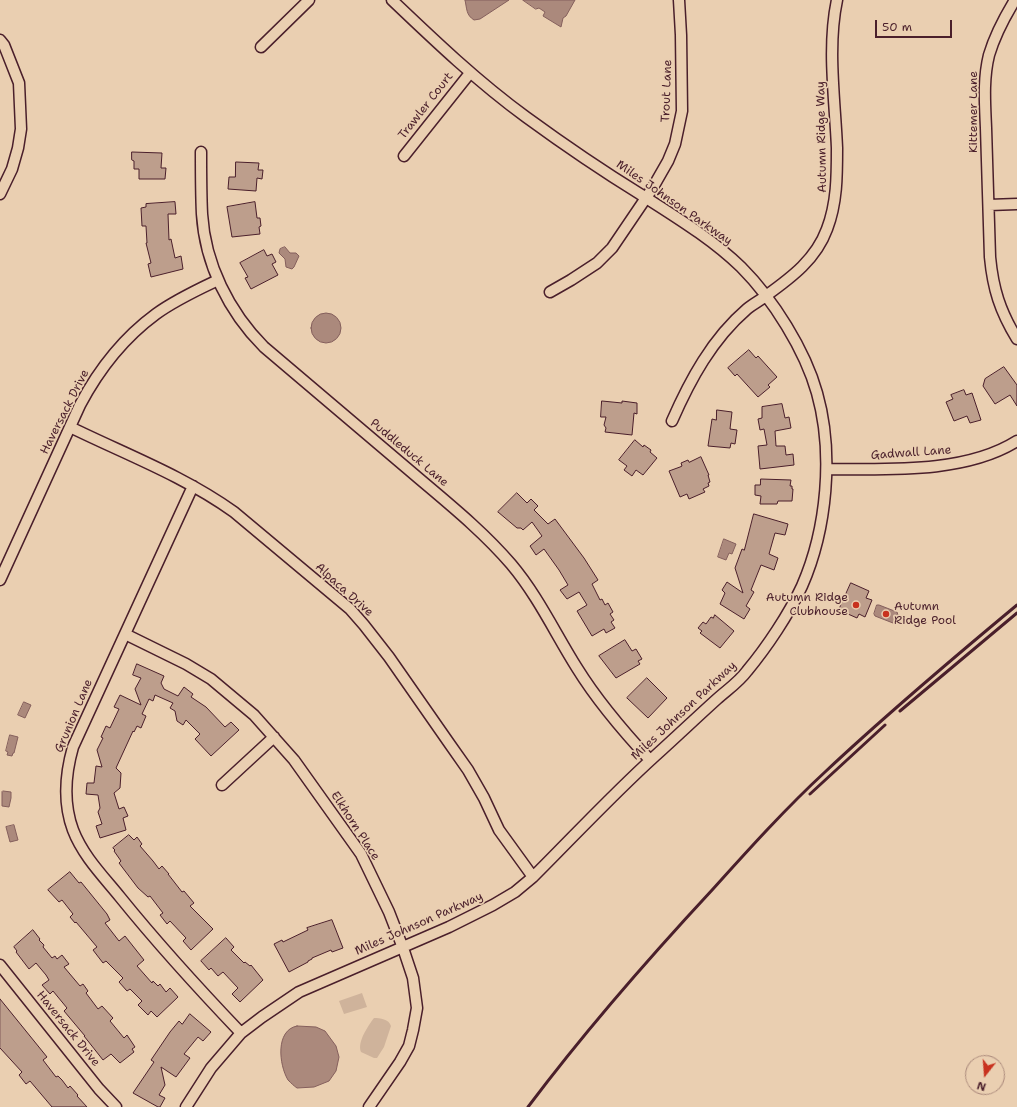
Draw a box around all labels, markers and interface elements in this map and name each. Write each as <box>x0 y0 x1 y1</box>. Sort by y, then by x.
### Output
scale bar <box>877 12 954 38</box>
text: 50 m <box>882 19 912 35</box>
street label: Trout Lane <box>659 59 675 123</box>
street label: Trawler Court <box>396 70 456 142</box>
street label: Kittemer Lane <box>967 71 981 153</box>
street label: Autumn Ridge Way <box>814 81 830 193</box>
street label: Miles Johnson Parkway <box>613 157 735 249</box>
street label: Haversack Drive <box>37 367 93 457</box>
street label: Puddleduck Lane <box>367 416 451 490</box>
street label: Gadwall Lane <box>870 443 952 463</box>
street label: Alpaca Drive <box>312 560 376 620</box>
place label: Autumn Ridge Clubhouse <box>766 591 848 619</box>
marker: Autumn Ridge Clubhouse <box>851 600 861 610</box>
place label: Autumn Ridge Pool <box>894 600 956 628</box>
marker: Autumn Ridge Pool <box>881 609 891 619</box>
street label: Miles Johnson Parkway <box>628 659 740 763</box>
street label: Grunion Lane <box>52 677 96 755</box>
street label: Elkhorn Place <box>327 789 383 863</box>
street label: Miles Johnson Parkway <box>353 889 485 959</box>
street label: Haversack Drive <box>33 988 103 1070</box>
north arrow <box>965 1055 1005 1095</box>
text: N <box>975 1078 988 1094</box>

